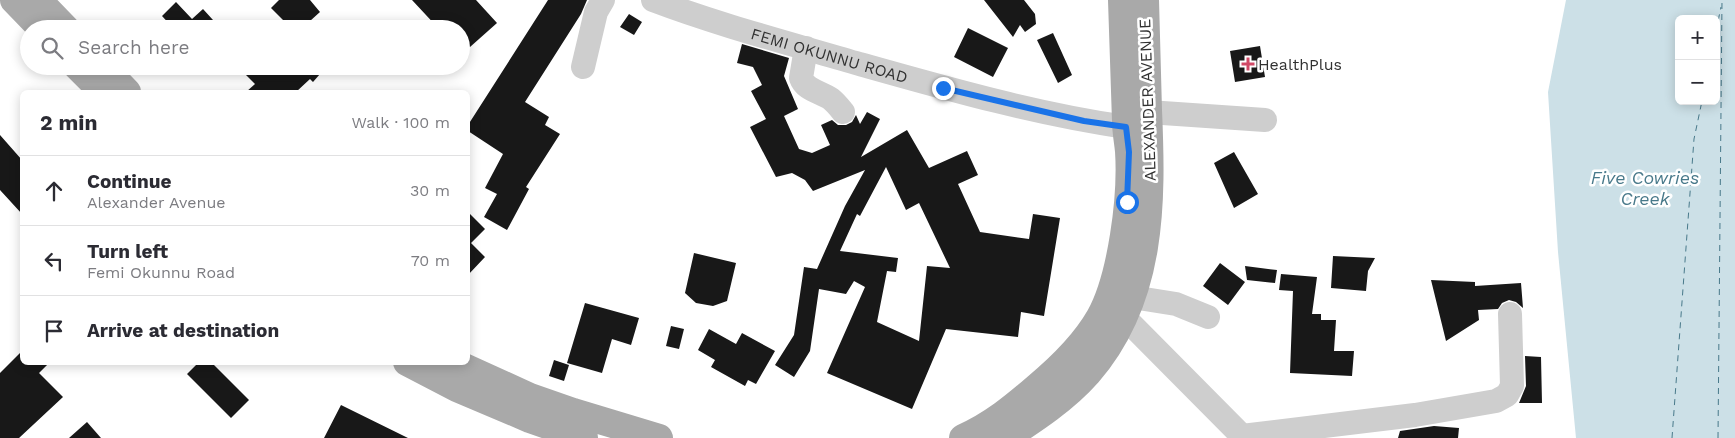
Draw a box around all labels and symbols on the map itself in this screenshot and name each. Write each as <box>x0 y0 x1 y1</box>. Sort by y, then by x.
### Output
street label: ALEXANDER AVENUE <box>1135 18 1160 182</box>
street label: FEMI OKUNNU ROAD <box>749 24 910 87</box>
place label: HealthPlus <box>1258 55 1342 74</box>
marker: HealthPlus <box>1242 58 1254 70</box>
route end <box>932 77 955 100</box>
water label: Five Cowries Creek <box>1591 167 1699 209</box>
route start <box>1116 191 1139 214</box>

